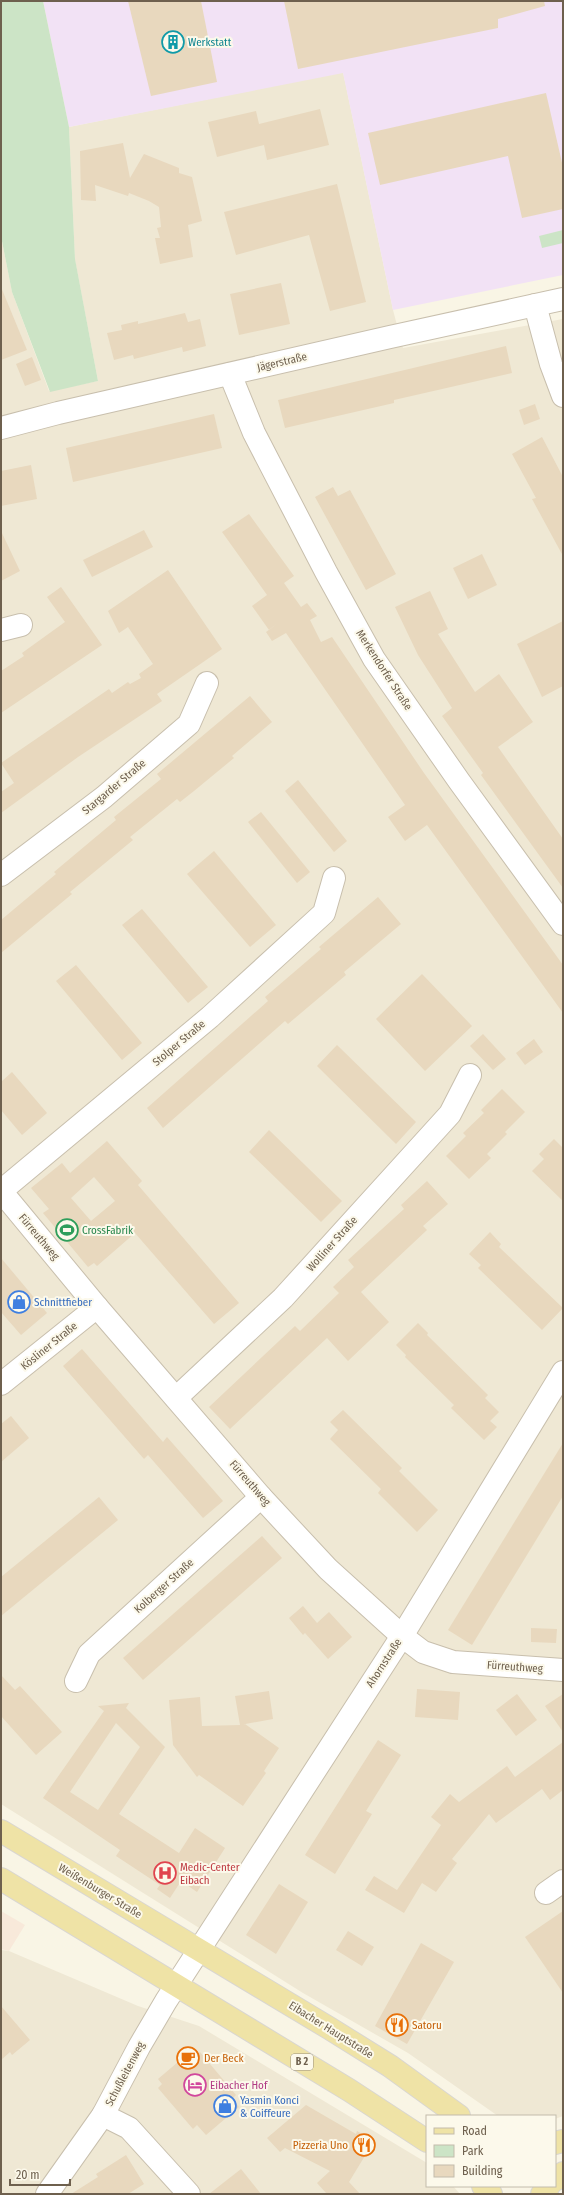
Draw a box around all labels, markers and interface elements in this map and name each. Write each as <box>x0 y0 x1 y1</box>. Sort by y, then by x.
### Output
building icon: Werkstatt <box>160 29 186 55</box>
place label: Werkstatt <box>188 36 232 49</box>
street label: Jägerstraße <box>256 350 308 374</box>
street label: Merkendorfer Straße <box>353 627 415 713</box>
street label: Stargarder Straße <box>80 757 148 817</box>
street label: Stolper Straße <box>150 1017 208 1069</box>
street label: Fürreuthweg <box>16 1211 62 1263</box>
street label: Wolliner Straße <box>304 1214 360 1274</box>
sports icon: CrossFabrik <box>54 1217 80 1243</box>
place label: CrossFabrik <box>82 1224 134 1237</box>
shop icon: Schnittfieber <box>6 1289 32 1315</box>
place label: Schnittfieber <box>34 1296 92 1309</box>
street label: Kösliner Straße <box>18 1319 80 1373</box>
street label: Fürreuthweg <box>227 1458 274 1509</box>
street label: Kolberger Straße <box>132 1556 196 1616</box>
street label: Ahornstraße <box>363 1636 405 1690</box>
street label: Fürreuthweg <box>487 1659 544 1675</box>
hospital icon: Medic-Center Eibach <box>152 1860 178 1886</box>
street label: Weißenburger Straße <box>56 1861 144 1921</box>
place label: Medic-Center Eibach <box>180 1861 240 1887</box>
street label: Eibacher Hauptstraße <box>286 1999 376 2061</box>
restaurant icon: Satoru <box>384 2012 410 2038</box>
place label: Satoru <box>412 2019 442 2032</box>
street label: Schußleitenweg <box>103 2039 148 2108</box>
cafe icon: Der Beck <box>175 2045 201 2071</box>
place label: Der Beck <box>204 2052 244 2065</box>
road number: B 2 <box>291 2054 313 2070</box>
hotel icon: Eibacher Hof <box>182 2072 208 2098</box>
place label: Eibacher Hof <box>210 2079 268 2092</box>
shop icon: Yasmin Konci & Coiffeure <box>212 2093 238 2119</box>
place label: Yasmin Konci & Coiffeure <box>240 2094 299 2120</box>
legend <box>426 2115 556 2187</box>
text: Road <box>462 2124 487 2138</box>
restaurant icon: Pizzeria Uno <box>351 2132 377 2158</box>
place label: Pizzeria Uno <box>293 2139 348 2152</box>
text: Park <box>462 2144 484 2158</box>
scale bar <box>10 2161 70 2187</box>
text: Building <box>462 2164 503 2178</box>
text: 20 m <box>16 2168 40 2182</box>

